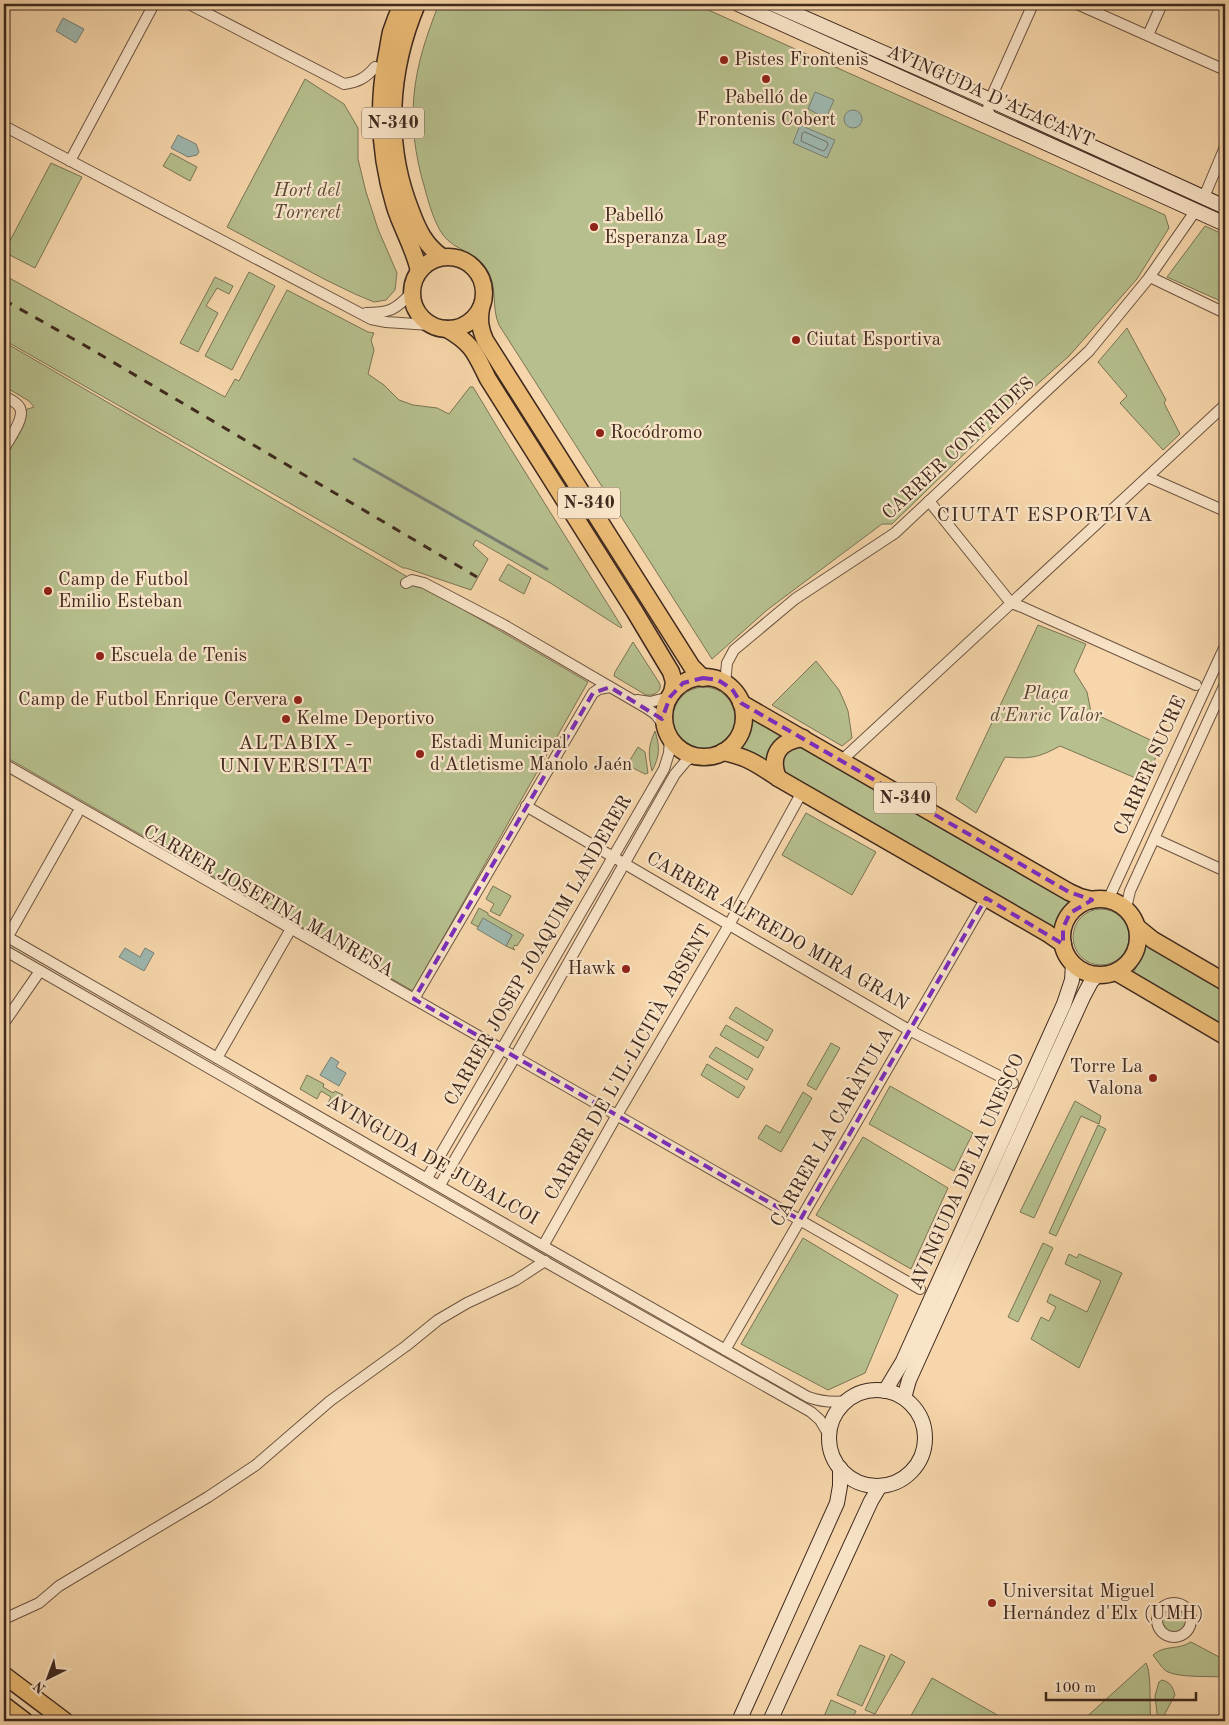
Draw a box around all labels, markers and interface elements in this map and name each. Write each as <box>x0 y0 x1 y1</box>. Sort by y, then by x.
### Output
street label: AVINGUDA D'ALACANT <box>883 43 1097 151</box>
place label: Pistes Frontenis <box>734 51 869 70</box>
marker: Pistes Frontenis <box>718 54 730 66</box>
marker: Pabelló de Frontenis Cobert <box>760 73 772 85</box>
place label: Pabelló de Frontenis Cobert <box>696 89 836 130</box>
road number: N-340 <box>362 108 424 138</box>
park label: Hort del Torreret <box>273 182 342 223</box>
place label: Pabelló Esperanza Lag <box>604 207 728 248</box>
marker: Pabelló Esperanza Lag <box>588 221 600 233</box>
place label: Ciutat Esportiva <box>806 331 942 350</box>
marker: Ciutat Esportiva <box>790 334 802 346</box>
street label: CARRER CONFRIDES <box>879 374 1039 524</box>
place label: Rocódromo <box>610 424 702 443</box>
marker: Rocódromo <box>594 427 606 439</box>
road number: N-340 <box>558 488 620 518</box>
district label: CIUTAT ESPORTIVA <box>936 506 1154 526</box>
place label: Camp de Futbol Emilio Esteban <box>58 571 188 612</box>
marker: Camp de Futbol Emilio Esteban <box>42 585 54 597</box>
place label: Escuela de Tenis <box>110 647 247 666</box>
marker: Escuela de Tenis <box>94 650 106 662</box>
park label: Plaça d'Enric Valor <box>990 685 1103 726</box>
place label: Camp de Futbol Enrique Cervera <box>18 691 289 710</box>
street label: CARRER SUCRE <box>1112 693 1190 839</box>
marker: Camp de Futbol Enrique Cervera <box>292 694 304 706</box>
place label: Kelme Deportivo <box>296 710 434 729</box>
marker: Kelme Deportivo <box>280 713 292 725</box>
district label: ALTABIX - UNIVERSITAT <box>219 734 373 777</box>
place label: Estadi Municipal d'Atletisme Manolo Jaén <box>430 734 632 775</box>
marker: Estadi Municipal d'Atletisme Manolo Jaén <box>414 748 426 760</box>
road number: N-340 <box>874 782 936 814</box>
street label: CARRER JOSEP JOAQUIM LANDERER <box>442 792 636 1110</box>
street label: CARRER JOSEFINA MANRESA <box>140 822 397 982</box>
street label: CARRER ALFREDO MIRA GRAN <box>643 849 912 1015</box>
street label: CARRER DE L'IL·LICITÀ ABSENT <box>539 920 716 1204</box>
place label: Hawk <box>567 960 616 979</box>
marker: Hawk <box>620 963 632 975</box>
street label: CARRER LA CARÀTULA <box>765 1023 898 1231</box>
street label: AVINGUDA DE LA UNESCO <box>907 1051 1029 1293</box>
place label: Torre La Valona <box>1070 1058 1144 1099</box>
marker: Torre La Valona <box>1147 1072 1159 1084</box>
street label: AVINGUDA DE JUBALCOI <box>323 1092 541 1230</box>
place label: Universitat Miguel Hernández d'Elx (UMH) <box>1002 1583 1203 1624</box>
marker: Universitat Miguel Hernández d'Elx (UMH) <box>986 1597 998 1609</box>
north arrow <box>22 1652 72 1702</box>
scale bar <box>1046 1670 1196 1702</box>
text: N <box>31 1678 49 1696</box>
text: 100 m <box>1054 1681 1096 1696</box>

